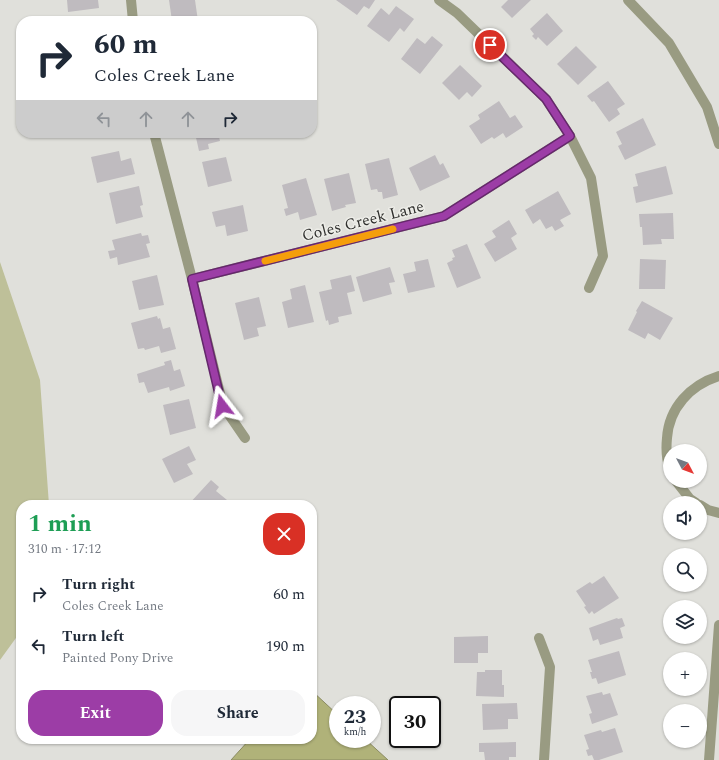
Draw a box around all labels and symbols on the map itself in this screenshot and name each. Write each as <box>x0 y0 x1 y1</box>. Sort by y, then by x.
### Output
pin <box>473 28 507 62</box>
street label: Coles Creek Lane <box>299 194 427 248</box>
position arrow <box>201 385 243 427</box>
north arrow <box>663 444 707 488</box>
speed limit sign: 30 <box>389 696 441 748</box>

